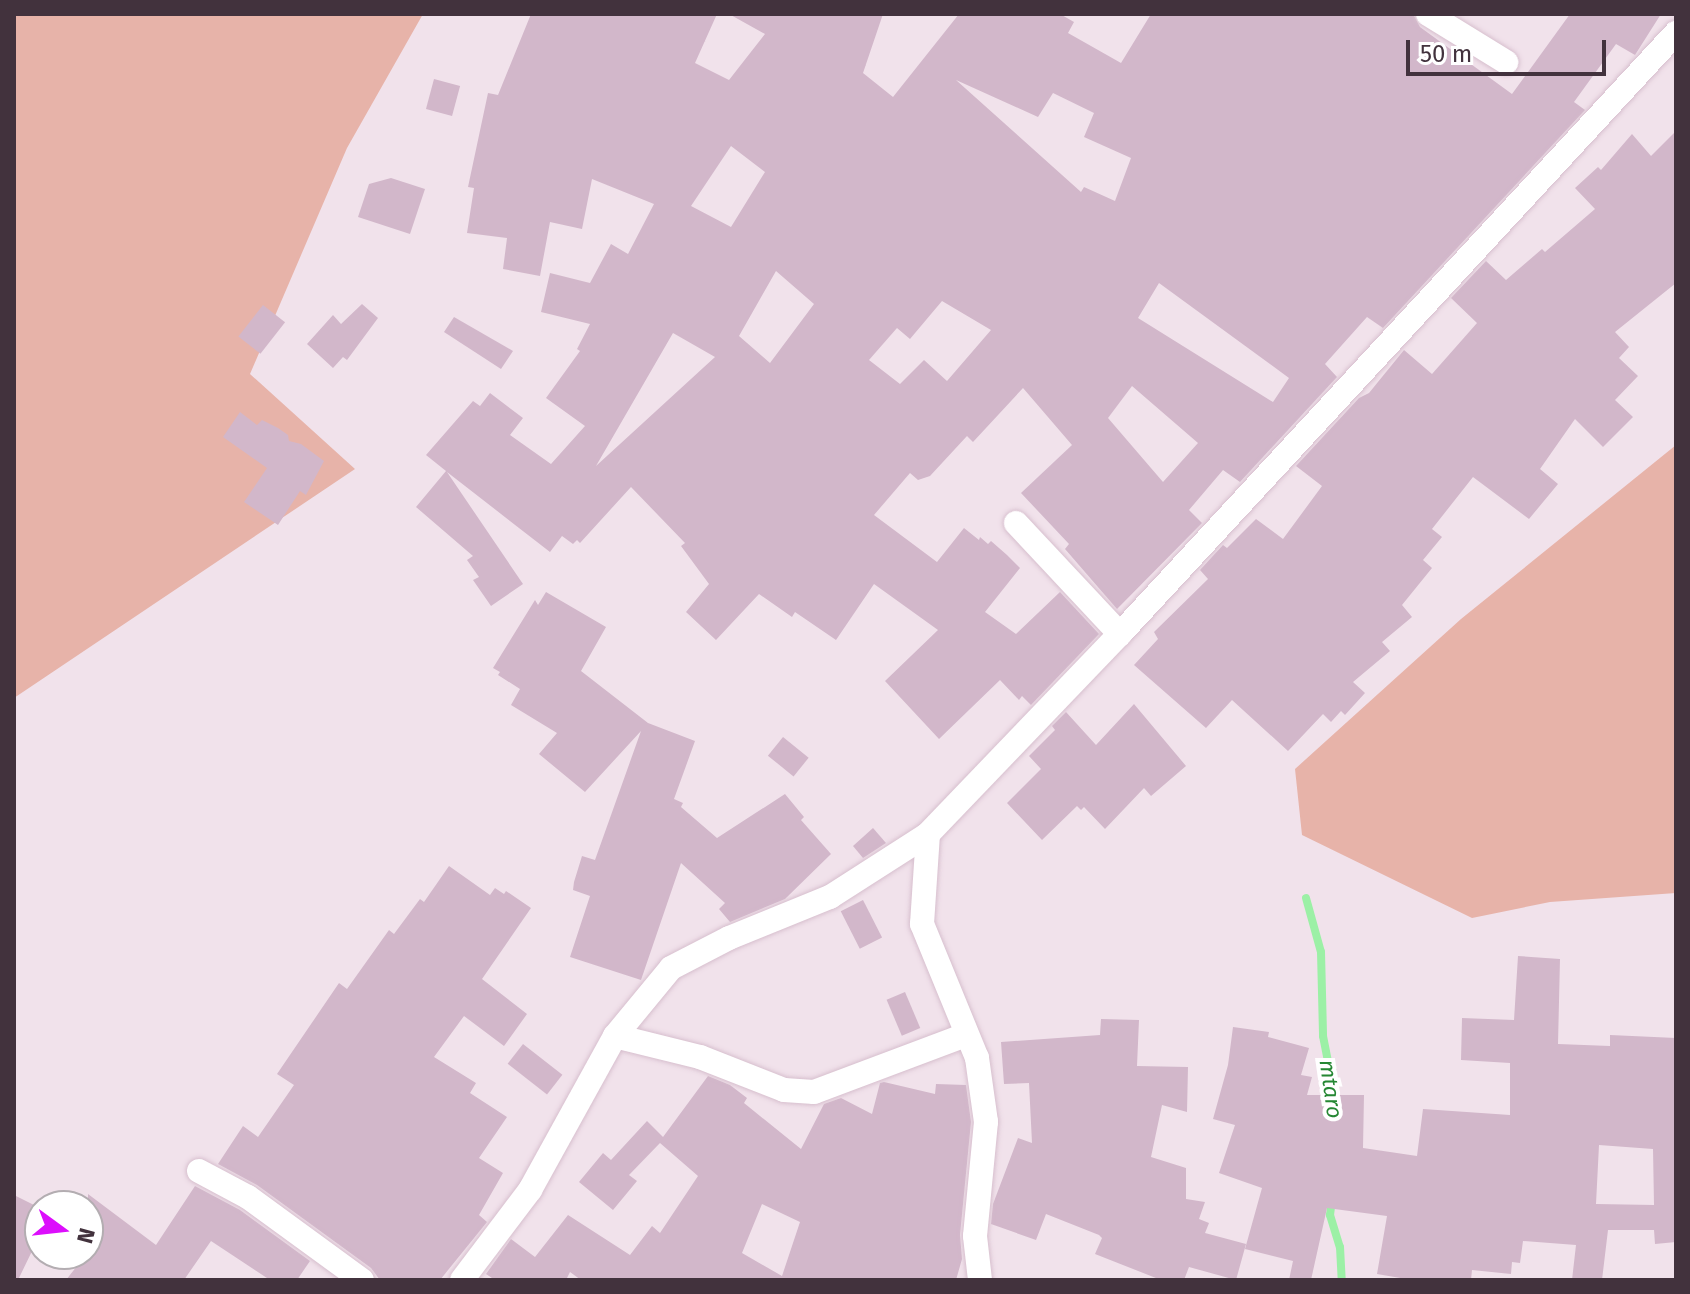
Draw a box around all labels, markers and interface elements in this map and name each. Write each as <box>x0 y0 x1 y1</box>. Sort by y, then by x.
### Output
scale bar <box>1410 24 1610 74</box>
text: 50 m <box>1420 40 1472 68</box>
water label: mtaro <box>1314 1058 1348 1120</box>
north arrow <box>24 1190 104 1270</box>
text: N <box>71 1225 101 1246</box>

